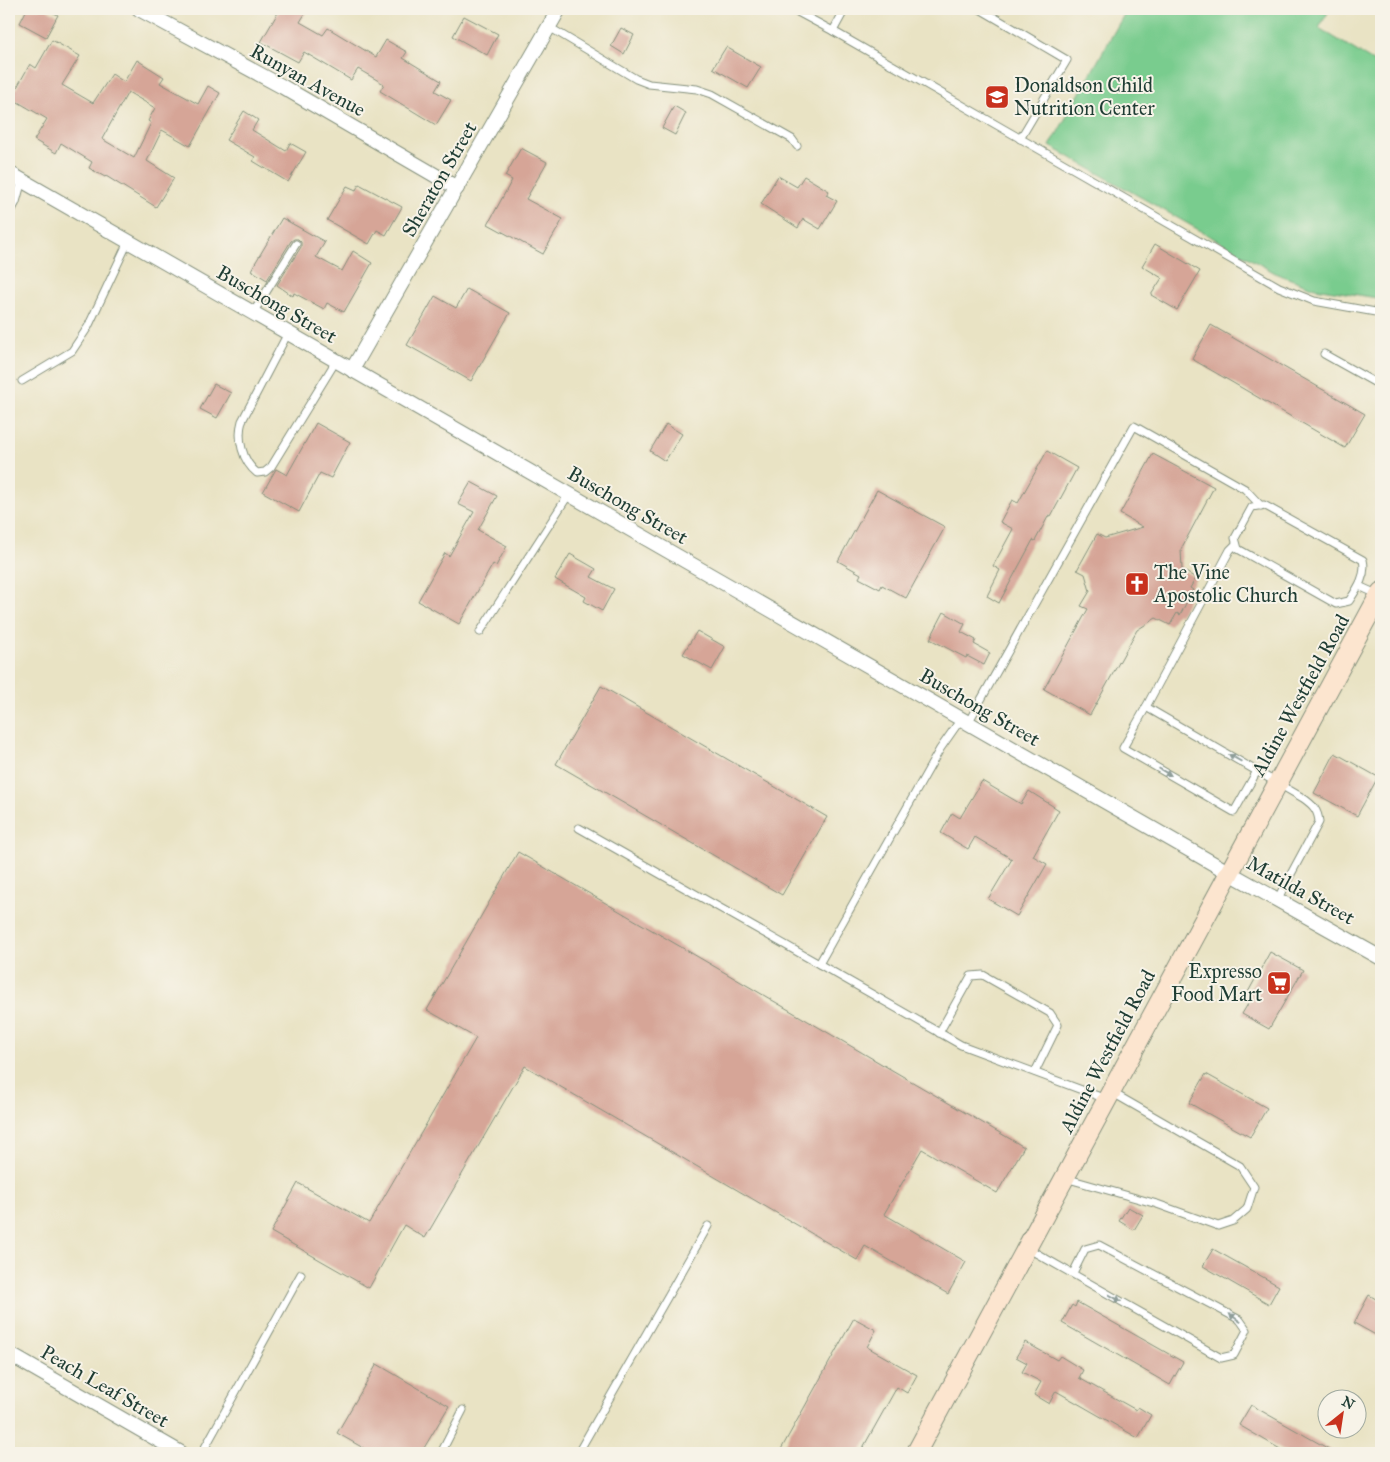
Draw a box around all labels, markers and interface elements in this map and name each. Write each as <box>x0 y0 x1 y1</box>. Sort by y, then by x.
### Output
street label: Runyan Avenue <box>246 38 370 122</box>
place label: Donaldson Child Nutrition Center <box>1014 73 1155 120</box>
school or university icon: Donaldson Child Nutrition Center <box>984 84 1010 110</box>
street label: Sheraton Street <box>396 117 482 241</box>
street label: Buschong Street <box>212 260 341 349</box>
street label: Buschong Street <box>563 461 692 550</box>
place label: The Vine Apostolic Church <box>1153 560 1298 607</box>
church icon: The Vine Apostolic Church <box>1124 571 1150 597</box>
street label: Aldine Westfield Road <box>1245 610 1354 781</box>
street label: Buschong Street <box>915 663 1044 752</box>
one-way arrow <box>1228 754 1243 762</box>
one-way arrow <box>1157 768 1172 776</box>
street label: Matilda Street <box>1243 851 1359 929</box>
place label: Expresso Food Mart <box>1171 959 1262 1006</box>
street label: Aldine Westfield Road <box>1053 965 1160 1137</box>
supermarket icon: Expresso Food Mart <box>1266 970 1292 996</box>
one-way arrow <box>1108 1293 1122 1302</box>
one-way arrow <box>1228 1314 1242 1323</box>
street label: Peach Leaf Street <box>37 1340 173 1432</box>
north arrow <box>1318 1390 1368 1440</box>
text: N <box>1339 1393 1358 1414</box>

